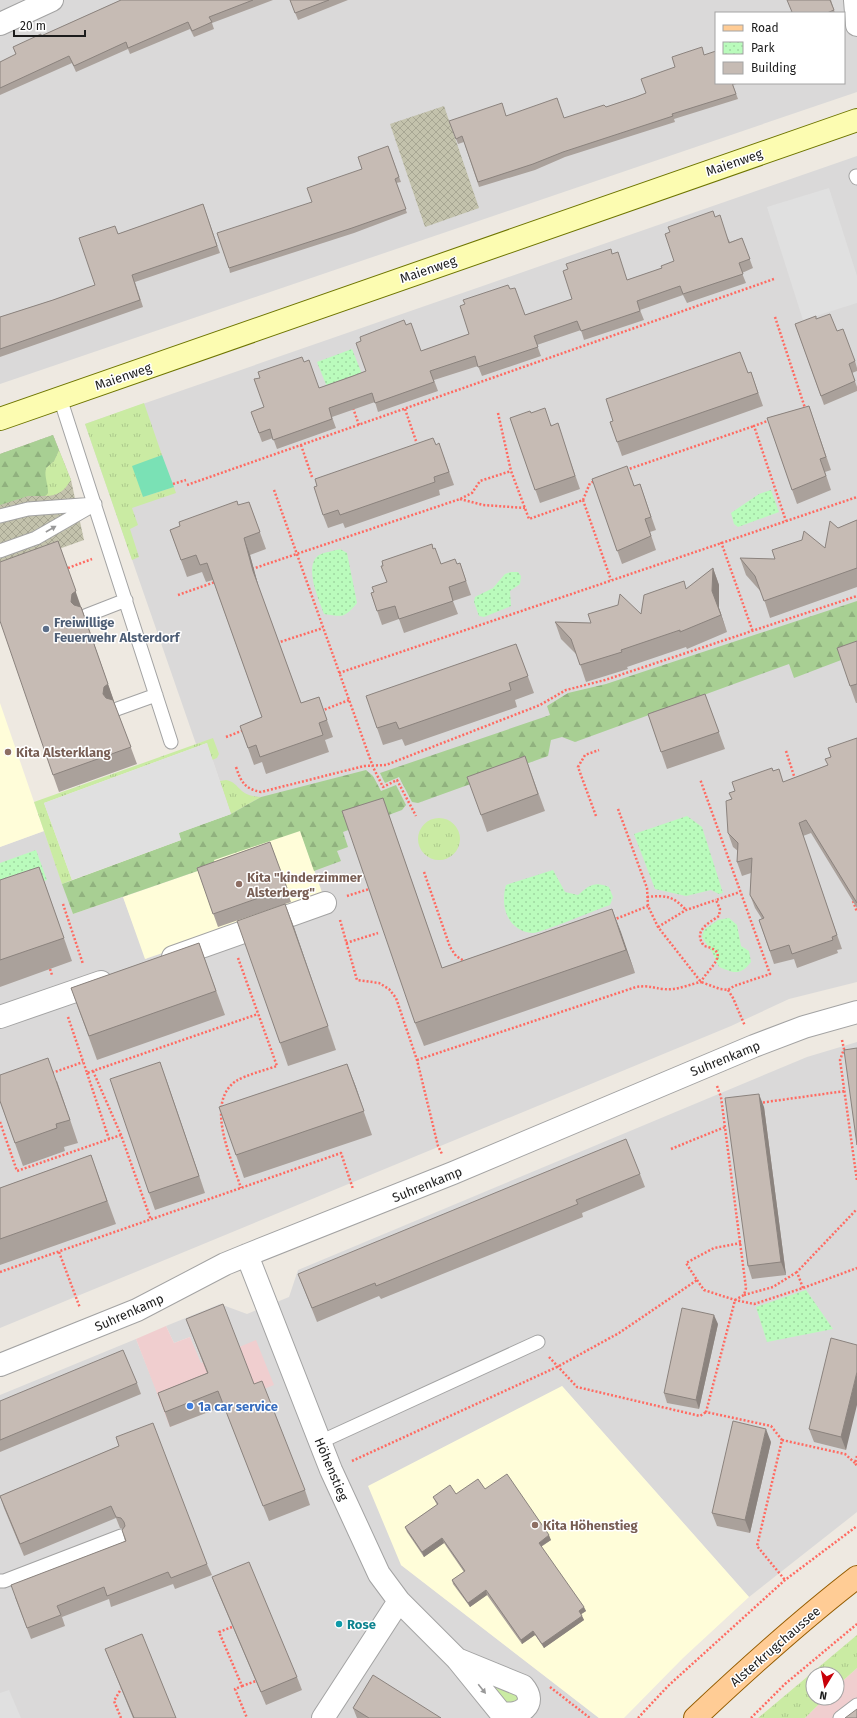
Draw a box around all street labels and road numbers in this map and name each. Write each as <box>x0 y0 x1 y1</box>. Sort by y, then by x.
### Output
street label: Maienweg <box>704 146 765 179</box>
street label: Maienweg <box>398 253 459 286</box>
street label: Maienweg <box>93 360 154 393</box>
street label: Suhrenkamp <box>688 1038 762 1079</box>
street label: Suhrenkamp <box>390 1164 464 1205</box>
street label: Suhrenkamp <box>92 1291 166 1334</box>
street label: Höhenstieg <box>312 1435 352 1503</box>
street label: Alsterkrugchaussee <box>727 1603 823 1690</box>

